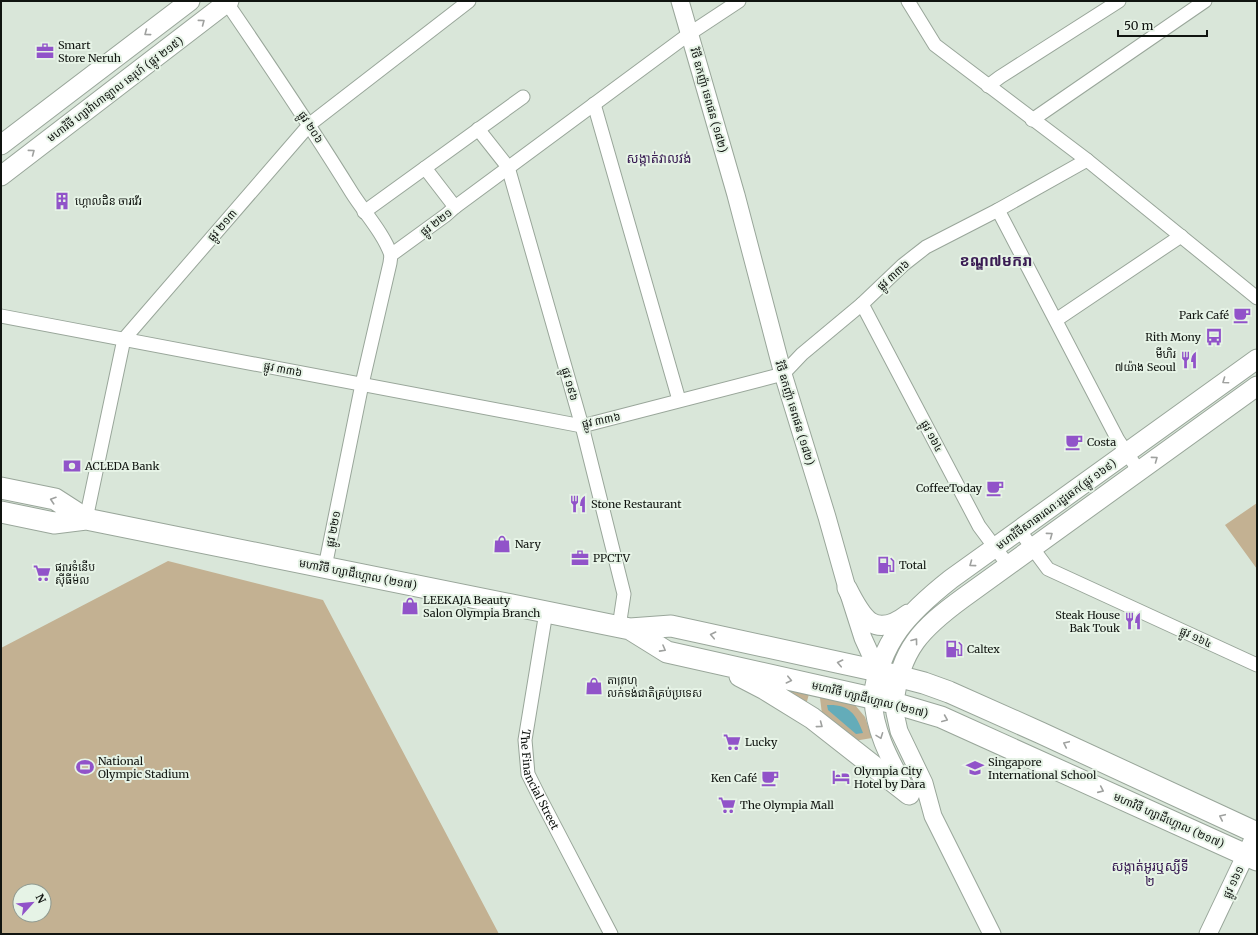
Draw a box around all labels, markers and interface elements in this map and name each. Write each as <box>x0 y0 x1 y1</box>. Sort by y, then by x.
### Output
scale bar <box>1118 12 1207 38</box>
text: 50 m <box>1124 18 1153 33</box>
one-way arrow <box>197 20 204 27</box>
one-way arrow <box>145 28 152 35</box>
street label: មហាវិថី ហ្សាវ៉ាហាឡាល នេរុហ៍ (ផ្លូវ ២១៥) <box>44 33 188 147</box>
place label: Smart Store Neruh <box>58 38 122 65</box>
office icon: Smart Store Neruh <box>35 41 55 61</box>
street label: វិថី ឧកញ៉ា ទេពផន (១៨២) <box>687 45 731 154</box>
street label: ផ្លូវ ២០៦ <box>293 108 327 147</box>
one-way arrow <box>28 150 35 157</box>
district label: សង្កាត់វាលវង់ <box>627 150 691 167</box>
building icon: ហ្គោលដិន ចារវើរ <box>52 191 72 211</box>
place label: ហ្គោលដិន ចារវើរ <box>75 194 142 208</box>
street label: ផ្លូវ ២២១ <box>417 205 457 241</box>
street label: ផ្លូវ ២១៣ <box>204 206 242 246</box>
district label: ខណ្ឌ៧មករា <box>960 251 1032 270</box>
street label: ផ្លូវ ៣៣៦ <box>874 257 914 296</box>
cafe icon: Park Café <box>1232 305 1252 325</box>
place label: Park Café <box>1179 308 1229 322</box>
bus stop icon: Rith Mony <box>1204 327 1224 347</box>
place label: Rith Mony <box>1145 330 1202 344</box>
place label: មីហិរ ៧យ៉ាង Seoul <box>1115 347 1177 374</box>
restaurant icon: មីហិរ ៧យ៉ាង Seoul <box>1179 350 1199 370</box>
street label: ផ្លូវ ៣៣៦ <box>262 358 304 383</box>
street label: វិថី ឧកញ៉ា ទេពផន (១៨២) <box>772 358 818 467</box>
street label: ផ្លូវ ១៩៦ <box>555 366 581 403</box>
one-way arrow <box>1222 376 1229 384</box>
street label: ផ្លូវ ៣៣៦ <box>580 409 622 434</box>
street label: ផ្លូវ ១៦៤ <box>915 418 946 456</box>
cafe icon: Costa <box>1064 432 1084 452</box>
place label: Costa <box>1087 435 1116 449</box>
street label: មហាវិថីសាធារណៈរដ្ឋឆេក(ផ្លូវ ១៦៩) <box>993 455 1121 555</box>
bank icon: ACLEDA Bank <box>62 456 82 476</box>
one-way arrow <box>1151 457 1158 464</box>
place label: ACLEDA Bank <box>84 459 160 473</box>
cafe icon: CoffeeToday <box>985 478 1005 498</box>
place label: CoffeeToday <box>916 481 983 495</box>
restaurant icon: Stone Restaurant <box>568 494 588 514</box>
one-way arrow <box>49 496 56 504</box>
place label: Stone Restaurant <box>591 497 682 511</box>
street label: ផ្លូវ ២២១ <box>323 510 347 549</box>
one-way arrow <box>1045 533 1052 540</box>
shop icon: Nary <box>492 534 512 554</box>
place label: Nary <box>515 537 541 551</box>
office icon: PPCTV <box>570 548 590 568</box>
place label: PPCTV <box>593 551 631 565</box>
street label: មហាវិថី ហ្សាដឹហ្គោល (២១៧) <box>298 555 418 593</box>
fuel station icon: Total <box>876 555 896 575</box>
place label: Total <box>899 558 927 572</box>
one-way arrow <box>969 559 976 567</box>
place label: ផ្សារទំនើប ស៊ីធីម៉ល <box>55 560 95 587</box>
supermarket icon: ផ្សារទំនើប ស៊ីធីម៉ល <box>32 563 52 583</box>
place label: LEEKAJA Beauty Salon Olympia Branch <box>423 593 541 620</box>
shop icon: LEEKAJA Beauty Salon Olympia Branch <box>400 596 420 616</box>
place label: Steak House Bak Touk <box>1055 608 1120 635</box>
restaurant icon: Steak House Bak Touk <box>1123 611 1143 631</box>
street label: ផ្លូវ ១៦៤ <box>1176 623 1214 654</box>
one-way arrow <box>709 632 716 640</box>
one-way arrow <box>910 639 917 646</box>
fuel station icon: Caltex <box>944 639 964 659</box>
place label: Caltex <box>967 642 1000 656</box>
one-way arrow <box>659 644 666 652</box>
one-way arrow <box>836 659 843 667</box>
place label: តាព្រហ្ម លក់ទង់ជាតិគ្រប់ប្រទេស <box>607 673 702 700</box>
one-way arrow <box>786 675 792 683</box>
shop icon: តាព្រហ្ម លក់ទង់ជាតិគ្រប់ប្រទេស <box>584 676 604 696</box>
street label: មហាវិថី ហ្សាដឹហ្គោល (២១៧) <box>810 677 930 721</box>
one-way arrow <box>940 714 948 722</box>
one-way arrow <box>816 720 823 727</box>
street label: The Financial Street <box>518 728 563 833</box>
supermarket icon: Lucky <box>722 732 742 752</box>
one-way arrow <box>876 733 884 740</box>
place label: Lucky <box>745 735 778 749</box>
one-way arrow <box>1062 741 1070 749</box>
place label: National Olympic Stadium <box>98 754 189 781</box>
place label: Singapore International School <box>988 755 1097 782</box>
sports icon: National Olympic Stadium <box>75 757 95 777</box>
school or university icon: Singapore International School <box>965 758 985 778</box>
place label: Olympia City Hotel by Dara <box>854 764 925 791</box>
hotel icon: Olympia City Hotel by Dara <box>831 767 851 787</box>
cafe icon: Ken Café <box>760 768 780 788</box>
place label: Ken Café <box>711 771 757 785</box>
one-way arrow <box>1097 785 1105 793</box>
street label: មហាវិថី ហ្សាដឹហ្គោល (២១៧) <box>1111 789 1227 851</box>
supermarket icon: The Olympia Mall <box>717 795 737 815</box>
place label: The Olympia Mall <box>740 798 835 812</box>
one-way arrow <box>1218 814 1226 822</box>
district label: សង្កាត់អូរឬស្សីទី ២ <box>1112 858 1189 890</box>
street label: ផ្លូវ ១៦១ <box>1219 864 1250 902</box>
north arrow <box>12 883 52 923</box>
text: N <box>33 891 49 906</box>

